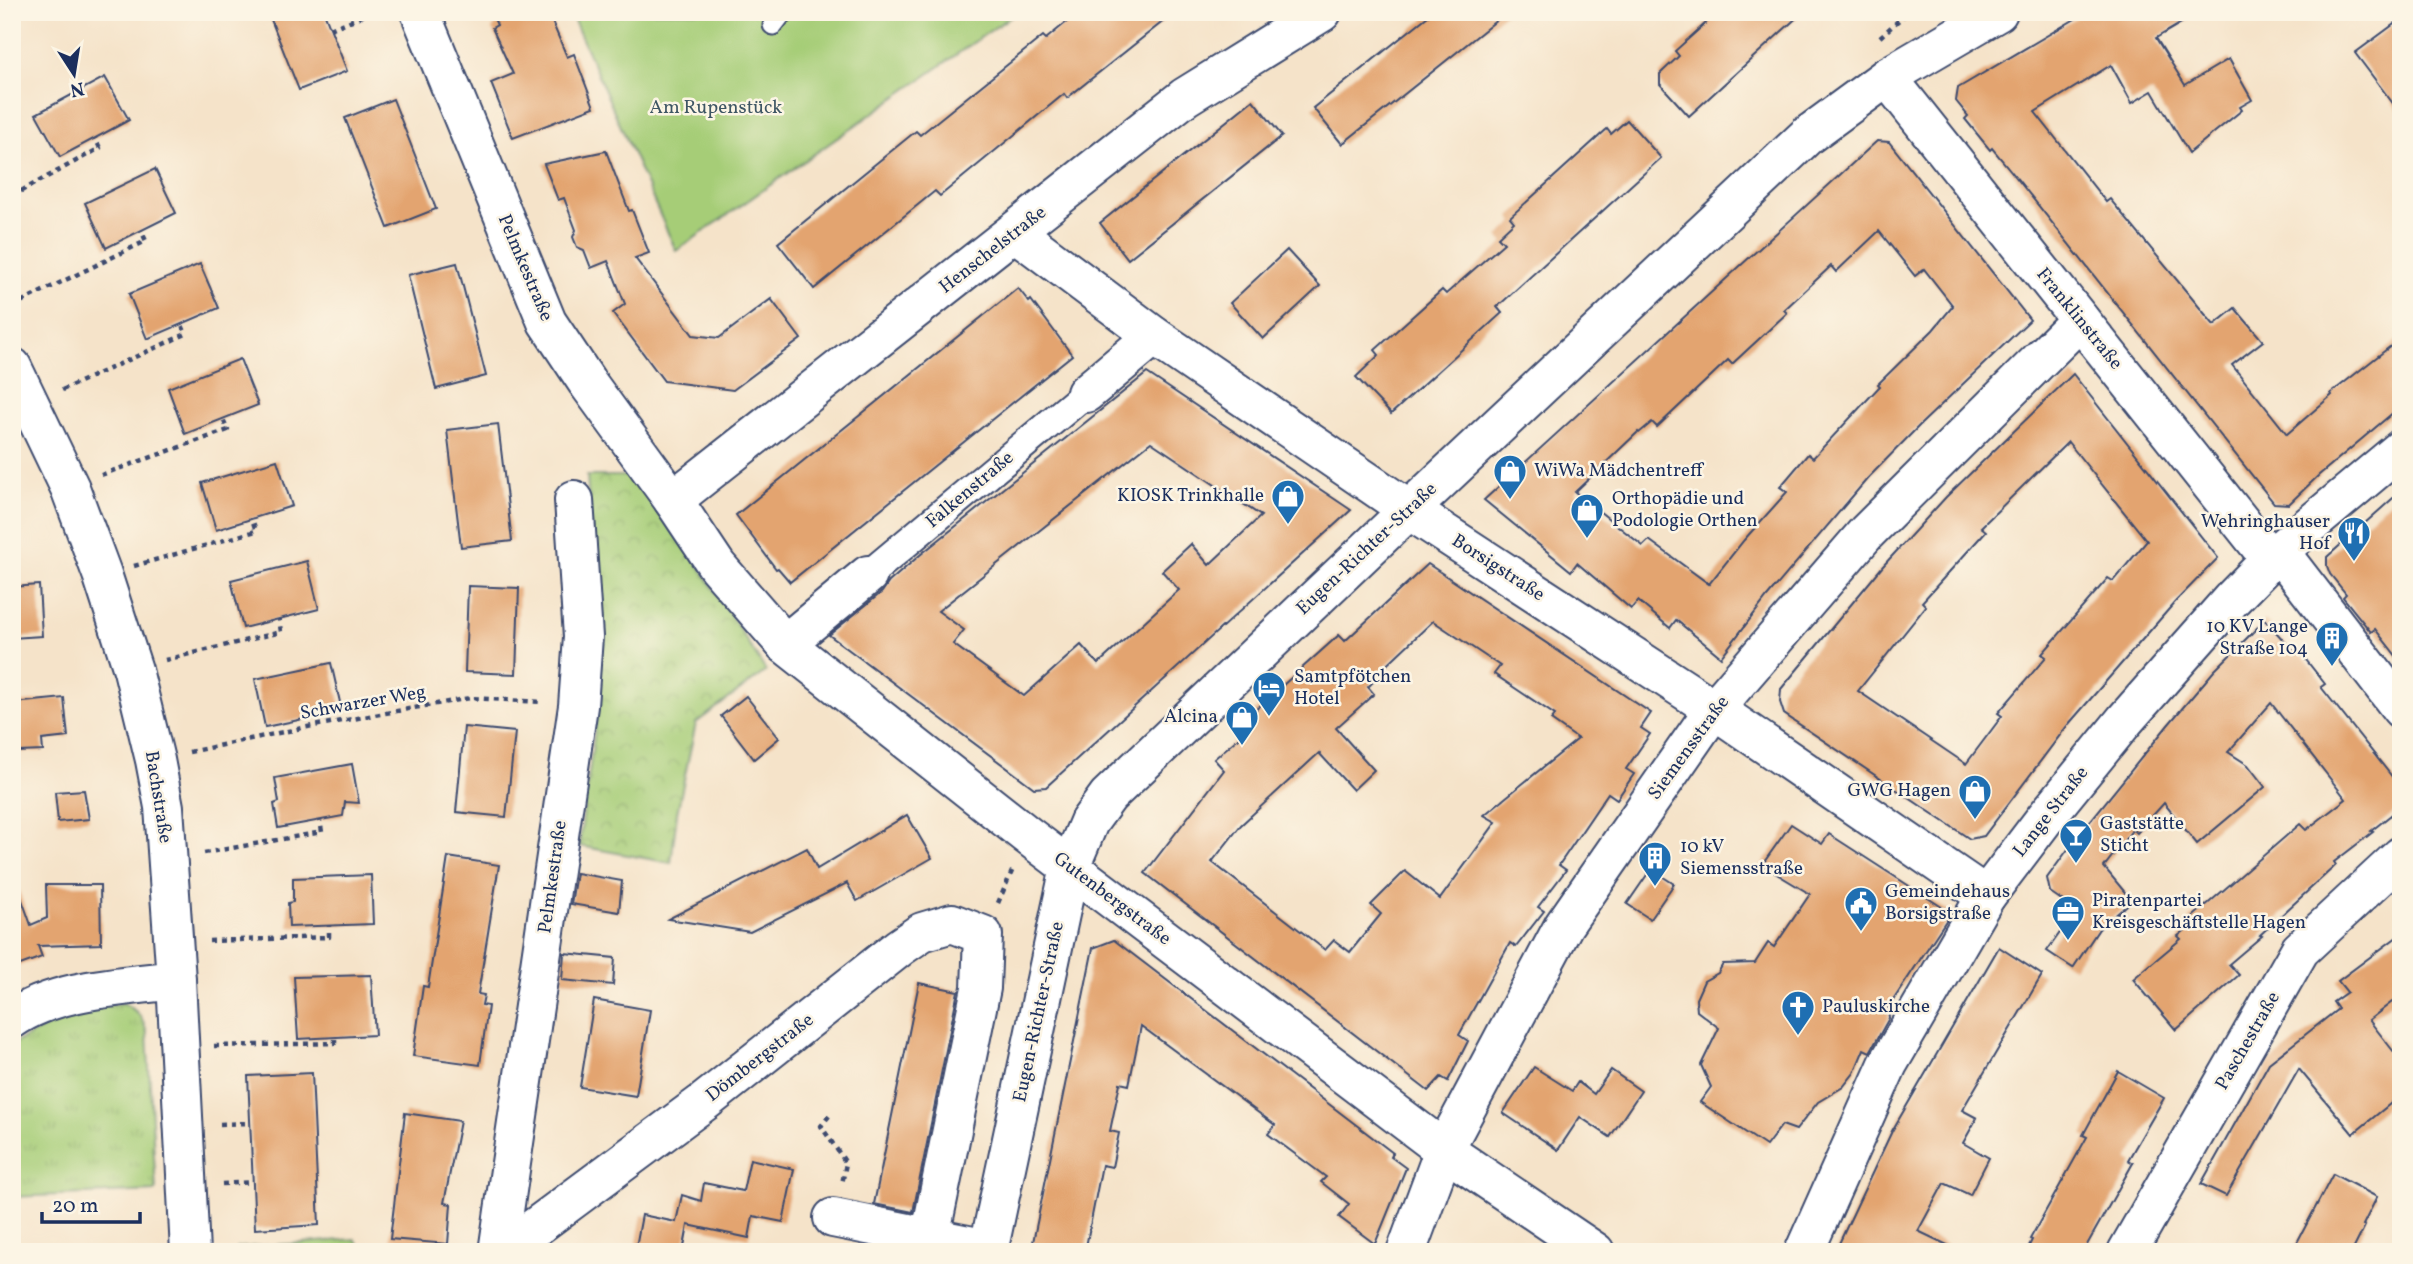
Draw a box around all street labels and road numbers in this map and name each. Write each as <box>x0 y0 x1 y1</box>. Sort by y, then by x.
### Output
street label: Henschelstraße <box>934 200 1052 300</box>
street label: Pelmkestraße <box>491 211 559 325</box>
street label: Franklinstraße <box>2030 262 2128 376</box>
street label: Falkenstraße <box>920 445 1020 535</box>
street label: Eugen-Richter-Straße <box>1291 477 1443 621</box>
street label: Borsigstraße <box>1446 528 1550 608</box>
street label: Schwarzer Weg <box>298 679 428 727</box>
street label: Siemensstraße <box>1642 691 1736 805</box>
street label: Bachstraße <box>138 749 178 845</box>
street label: Lange Straße <box>2007 761 2095 863</box>
street label: Pelmkestraße <box>532 819 574 935</box>
street label: Gutenbergstraße <box>1048 846 1176 952</box>
street label: Eugen-Richter-Straße <box>1007 919 1071 1105</box>
street label: Paschestraße <box>2209 987 2287 1095</box>
street label: Dömbergstraße <box>701 1008 819 1108</box>

